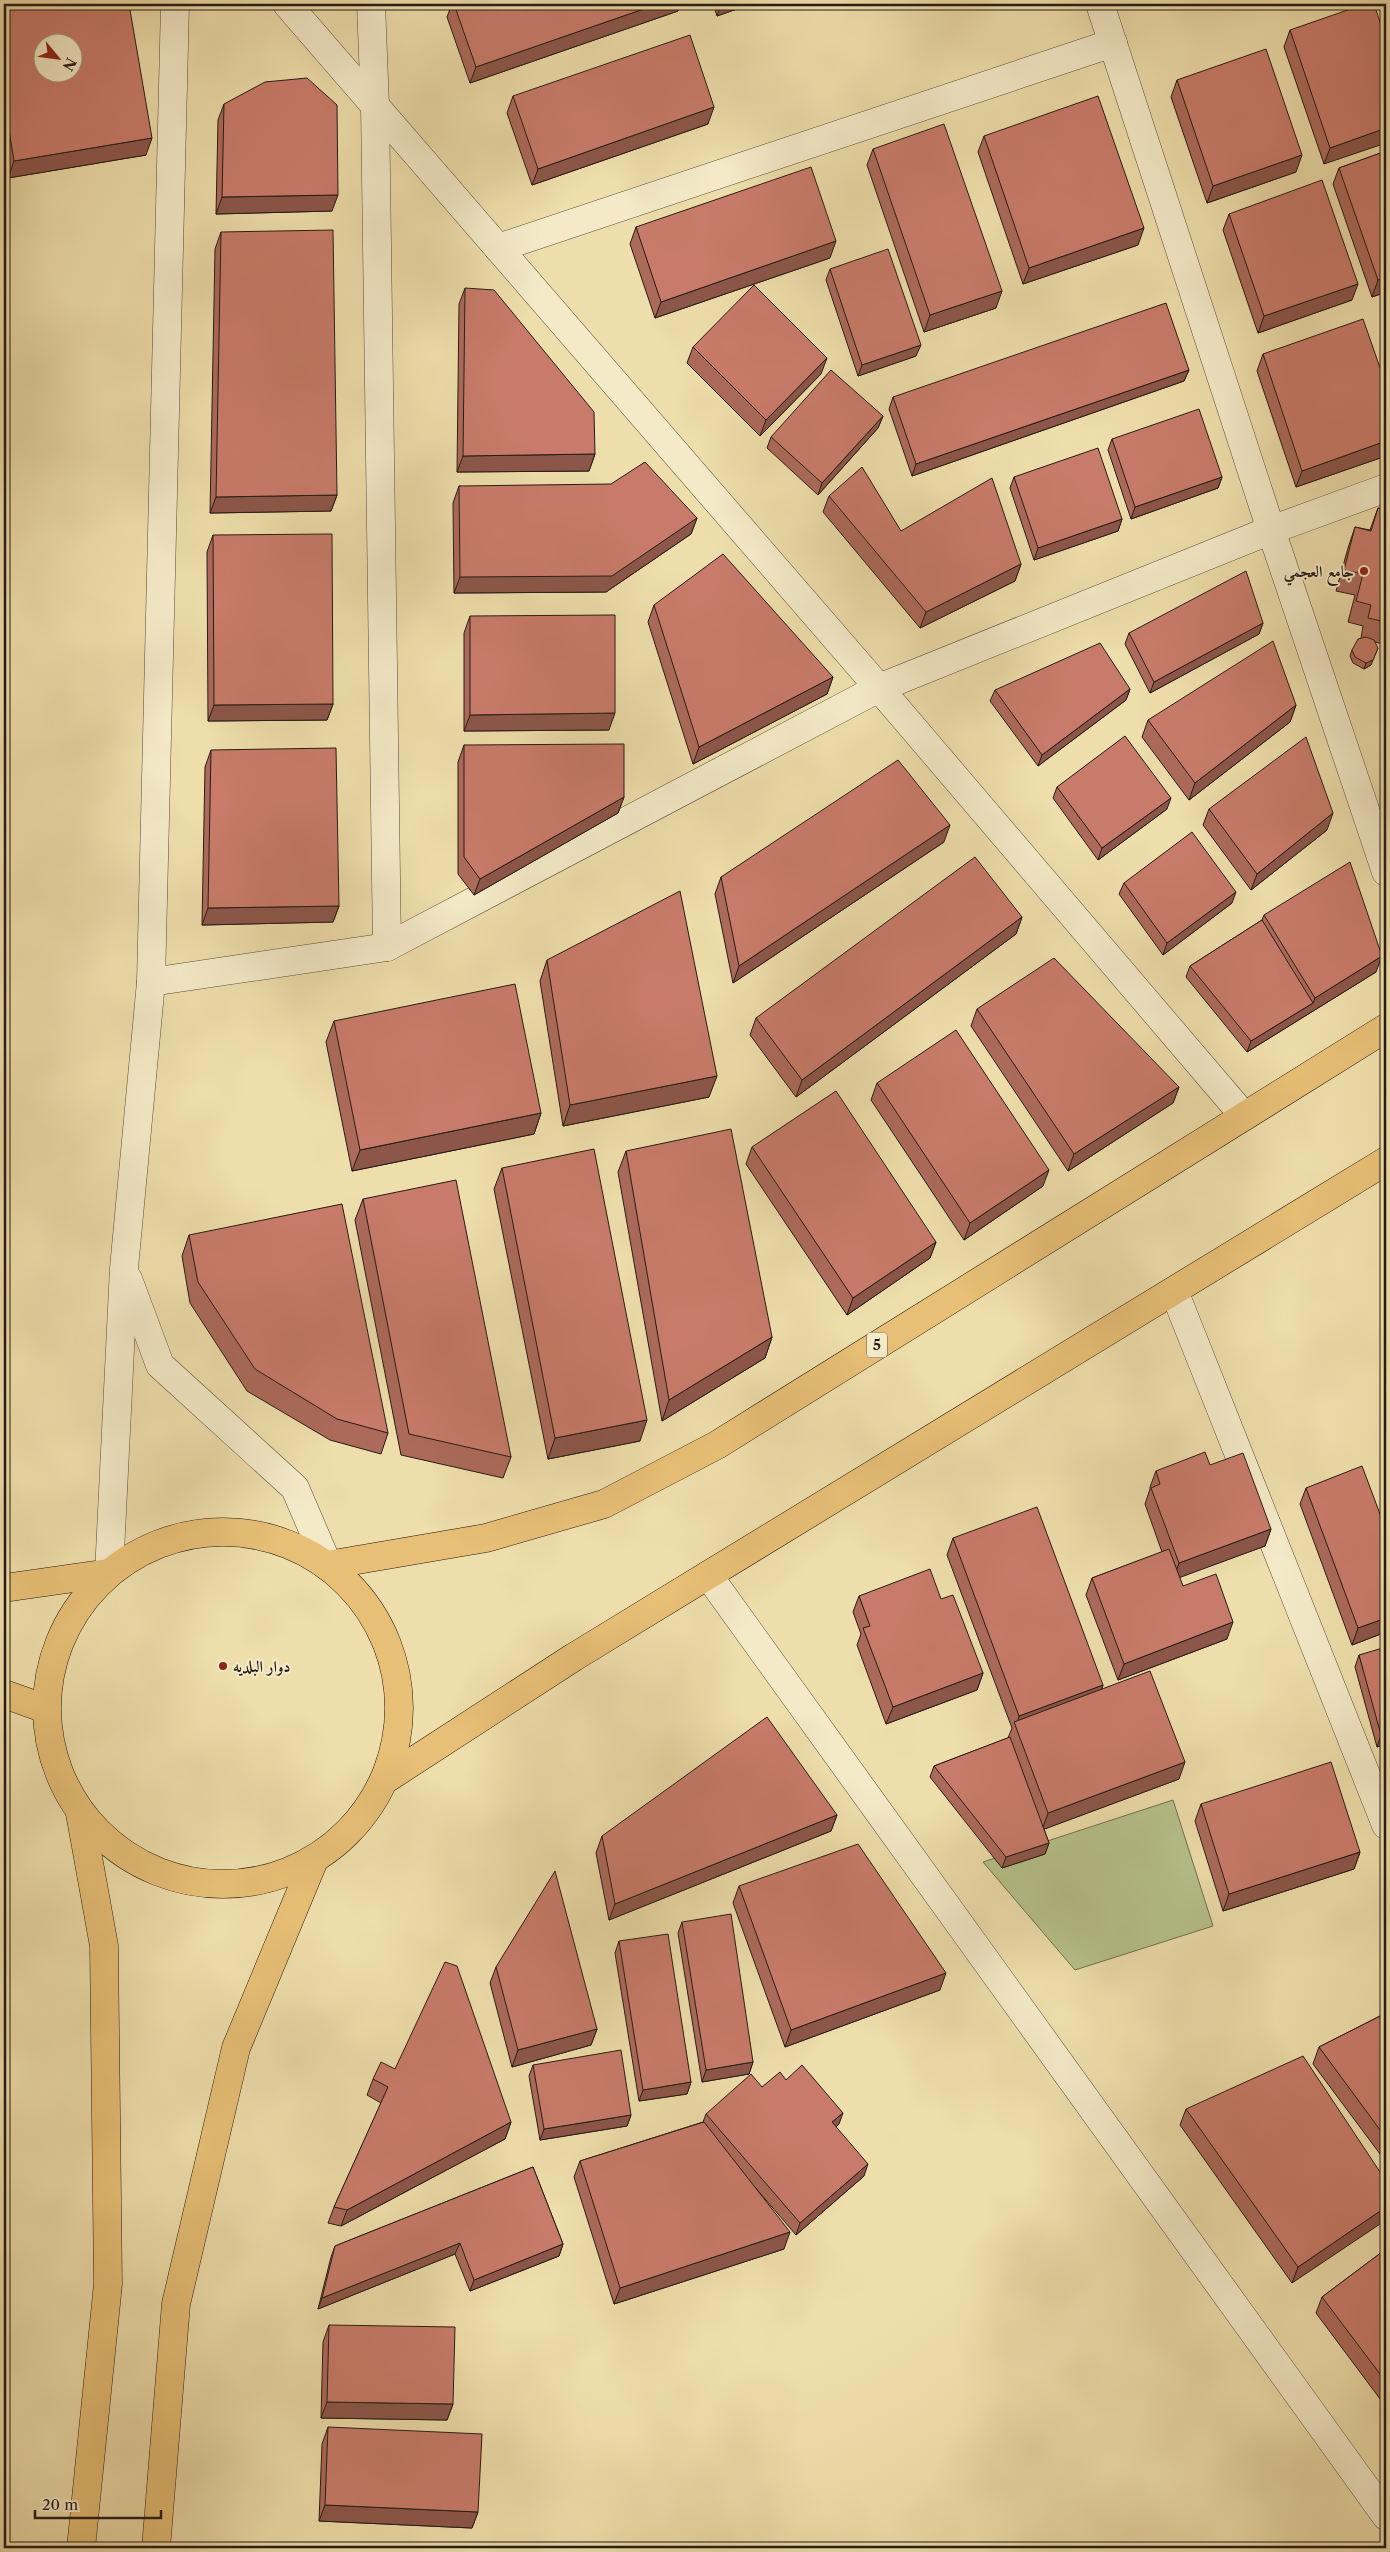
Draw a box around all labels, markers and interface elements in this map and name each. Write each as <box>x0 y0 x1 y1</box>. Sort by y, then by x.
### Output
north arrow <box>32 32 82 82</box>
text: N <box>59 55 80 74</box>
place label: جامع العجمي <box>1284 561 1354 587</box>
marker: جامع العجمي <box>1358 565 1370 577</box>
road number: 5 <box>867 1332 887 1358</box>
place label: دوار البلديه <box>233 1656 291 1677</box>
marker: دوار البلديه <box>217 1660 229 1672</box>
scale bar <box>35 2487 161 2519</box>
text: 20 m <box>42 2495 78 2514</box>

